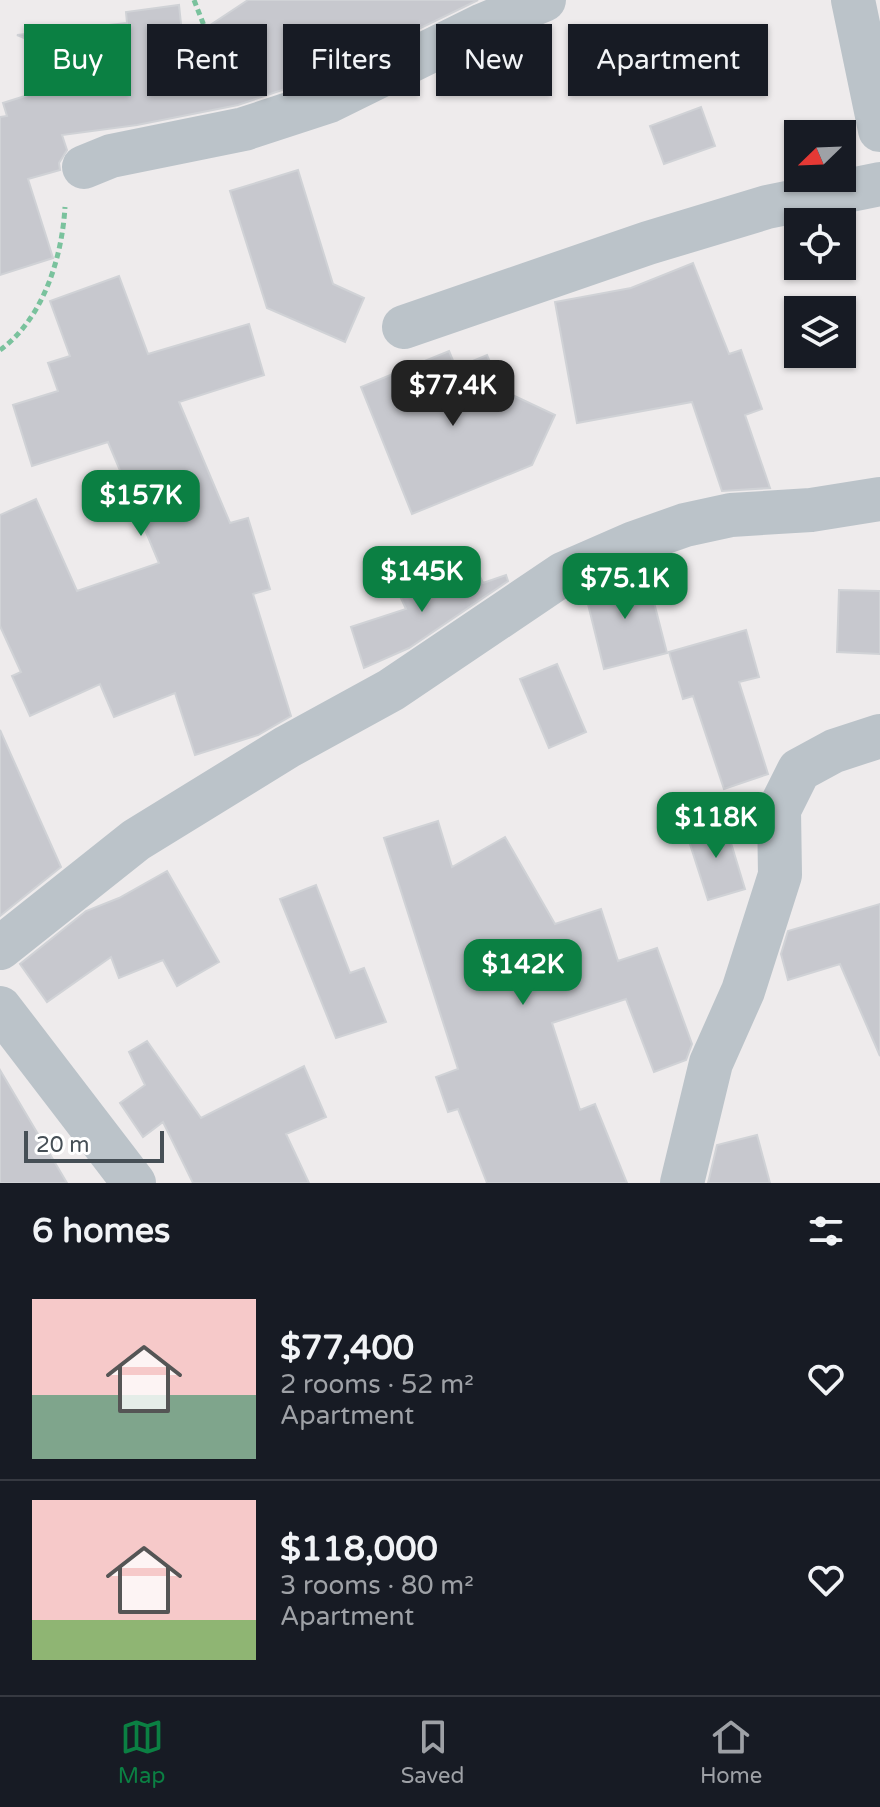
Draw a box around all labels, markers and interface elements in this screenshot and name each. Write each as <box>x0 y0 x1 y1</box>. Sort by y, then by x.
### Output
chip: Buy <box>24 24 131 96</box>
chip: Rent <box>147 24 267 96</box>
chip: Filters <box>283 24 420 96</box>
chip: New <box>436 24 552 96</box>
chip: Apartment <box>568 24 768 96</box>
north arrow <box>784 120 856 192</box>
map controls <box>784 120 856 368</box>
button: locate <box>784 208 856 280</box>
button: layers <box>784 296 856 368</box>
pin: $77.4K <box>388 360 518 428</box>
text: $77.4K <box>409 370 497 401</box>
pin: $157K <box>85 470 197 538</box>
text: $157K <box>100 480 182 511</box>
pin: $145K <box>366 546 478 614</box>
pin: $75.1K <box>560 553 690 621</box>
text: $145K <box>381 556 463 587</box>
text: $75.1K <box>581 563 669 594</box>
pin: $118K <box>660 792 772 860</box>
text: $118K <box>675 802 757 833</box>
pin: $142K <box>467 939 579 1007</box>
text: $142K <box>482 949 564 980</box>
scale bar <box>24 1127 164 1163</box>
text: 20 m <box>36 1132 90 1158</box>
icon: filters <box>804 1209 848 1253</box>
text: 6 homes <box>32 1211 170 1252</box>
text: $77,400 <box>280 1328 414 1369</box>
icon: home <box>96 1331 192 1427</box>
icon: heart <box>804 1357 848 1401</box>
text: 2 rooms · 52 m² <box>280 1369 474 1400</box>
text: Apartment <box>280 1400 414 1431</box>
text: $118,000 <box>280 1529 438 1570</box>
icon: home <box>96 1532 192 1628</box>
icon: heart <box>804 1558 848 1602</box>
text: 3 rooms · 80 m² <box>280 1570 474 1601</box>
text: Apartment <box>280 1601 414 1632</box>
tab: Map <box>118 1715 165 1789</box>
tab: Saved <box>401 1715 464 1789</box>
tab: Home <box>700 1715 762 1789</box>

